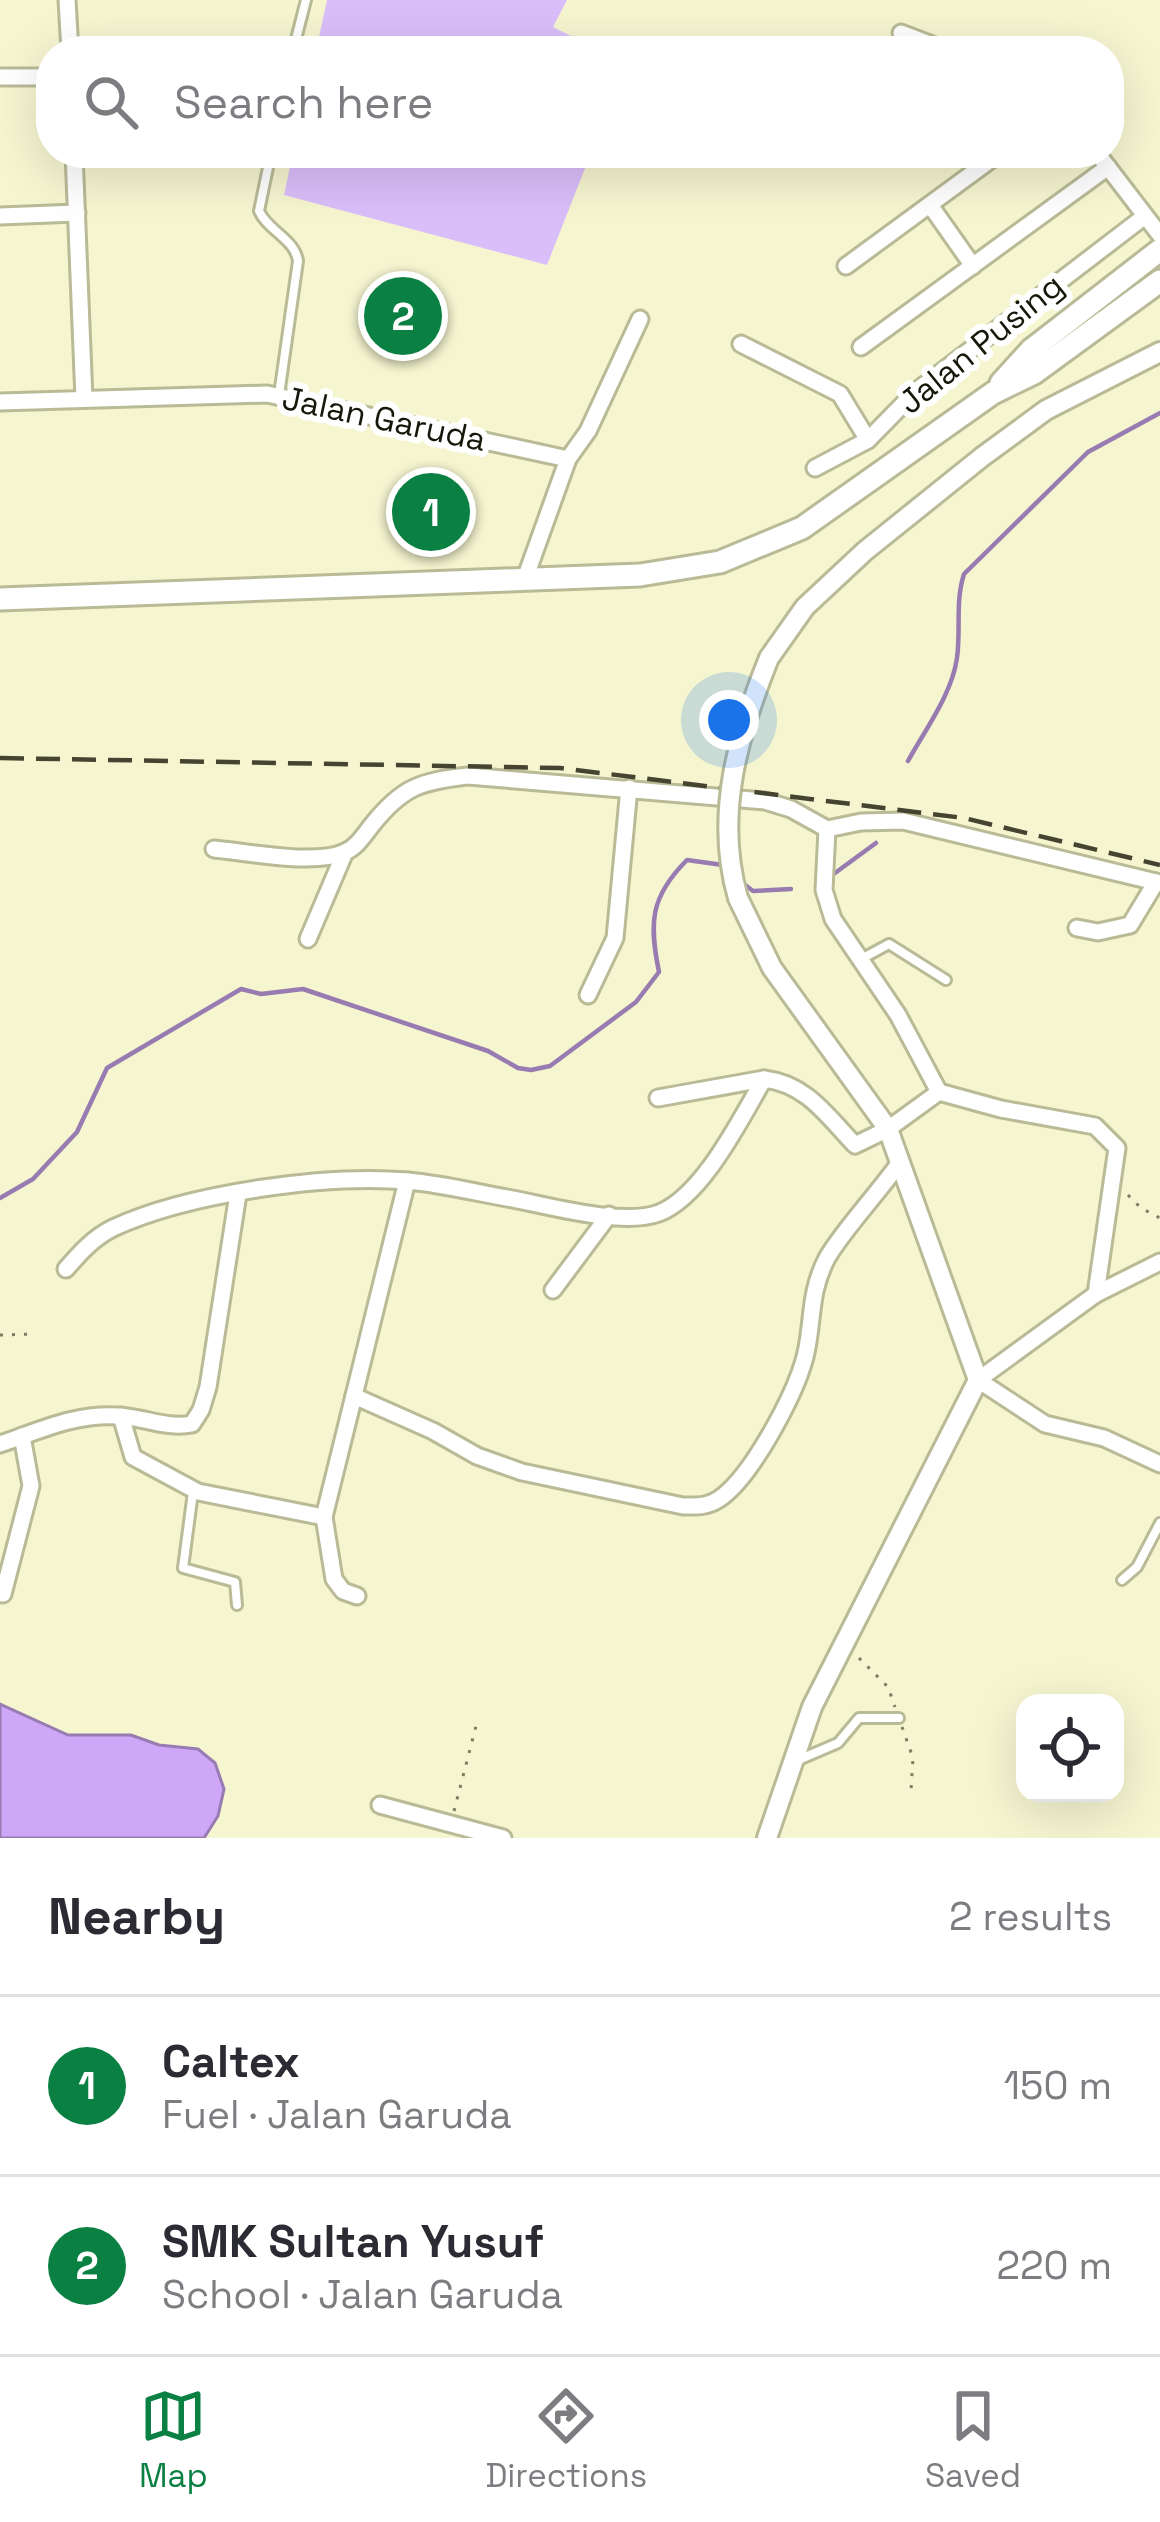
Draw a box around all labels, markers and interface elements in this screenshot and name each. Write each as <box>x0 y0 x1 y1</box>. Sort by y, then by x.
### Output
search box <box>36 36 1124 168</box>
icon: search <box>78 69 144 135</box>
text: Search here <box>174 74 433 131</box>
street label: Jalan Pusing <box>890 265 1072 423</box>
pin: 2 <box>364 271 442 361</box>
street label: Jalan Garuda <box>278 377 490 461</box>
pin: 1 <box>392 467 470 557</box>
your location <box>699 690 759 750</box>
map controls <box>1016 1694 1124 1802</box>
button: locate <box>1016 1694 1124 1802</box>
text: Nearby <box>48 1884 225 1949</box>
text: 2 results <box>949 1892 1112 1941</box>
text: Caltex <box>162 2033 300 2090</box>
text: 1 <box>78 2061 96 2110</box>
text: 150 m <box>1004 2061 1112 2110</box>
text: Fuel · Jalan Garuda <box>162 2090 512 2139</box>
text: SMK Sultan Yusuf <box>162 2213 544 2270</box>
text: 2 <box>75 2241 99 2290</box>
text: 220 m <box>996 2241 1112 2290</box>
text: School · Jalan Garuda <box>162 2270 563 2319</box>
tab: Map <box>139 2383 208 2497</box>
tab: Directions <box>485 2383 647 2497</box>
tab: Saved <box>925 2383 1021 2497</box>

